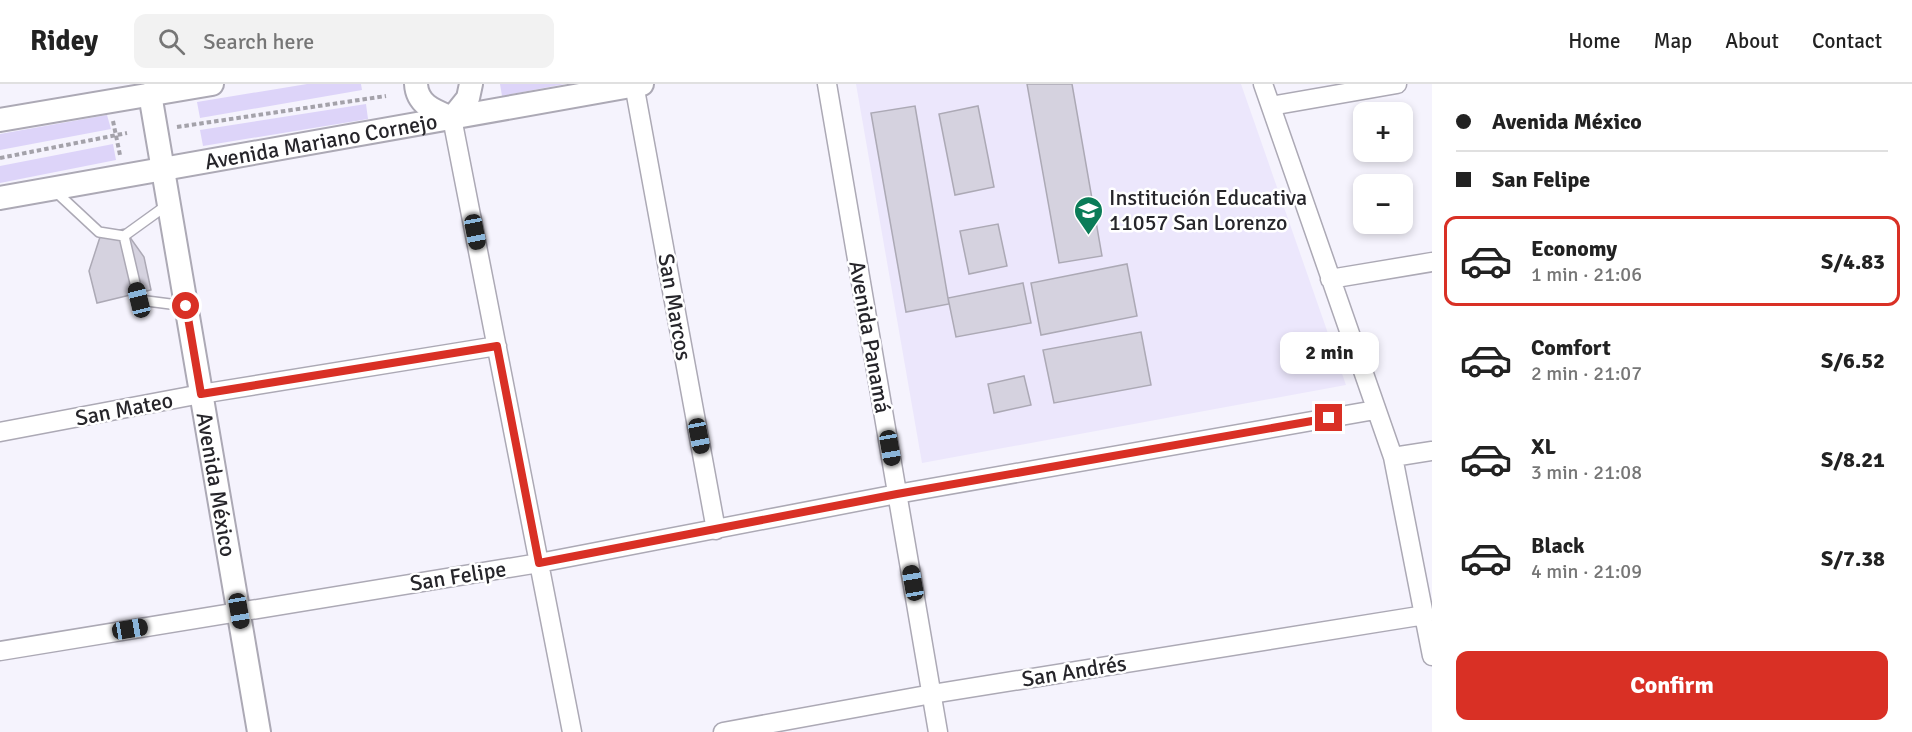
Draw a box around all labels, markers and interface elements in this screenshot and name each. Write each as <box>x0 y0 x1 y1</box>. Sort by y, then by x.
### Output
search box <box>134 14 554 68</box>
text: Ridey <box>30 24 98 58</box>
icon: search <box>155 25 188 58</box>
text: Search here <box>203 28 314 55</box>
text: Home <box>1568 28 1621 54</box>
text: Map <box>1654 28 1692 54</box>
text: About <box>1725 28 1779 54</box>
text: Contact <box>1812 28 1882 54</box>
map controls <box>1353 102 1413 234</box>
button: + <box>1353 102 1413 162</box>
street label: Avenida Mariano Cornejo <box>203 107 439 175</box>
text: Avenida México <box>1492 108 1642 135</box>
text: San Felipe <box>1492 166 1590 193</box>
button: − <box>1353 174 1413 234</box>
place label: Institución Educativa 11057 San Lorenzo <box>1109 184 1307 236</box>
school or university icon: Institución Educativa 11057 San Lorenzo <box>1072 194 1104 236</box>
car <box>463 213 487 251</box>
icon: car <box>1459 234 1513 288</box>
text: Economy <box>1531 235 1617 262</box>
text: S/4.83 <box>1821 248 1885 275</box>
street label: San Marcos <box>652 251 698 363</box>
street label: Avenida Panamá <box>843 259 897 415</box>
text: 1 min · 21:06 <box>1531 262 1642 287</box>
car <box>126 280 152 320</box>
route start <box>172 292 199 319</box>
callout: 2 min <box>1280 331 1378 373</box>
icon: car <box>1459 333 1513 387</box>
text: Comfort <box>1531 334 1611 361</box>
text: 2 min <box>1305 340 1354 365</box>
text: S/6.52 <box>1821 347 1885 374</box>
text: 2 min · 21:07 <box>1531 361 1642 386</box>
street label: San Mateo <box>73 386 175 432</box>
route end <box>1315 404 1342 431</box>
street label: Avenida México <box>191 410 242 559</box>
car <box>687 417 711 455</box>
car <box>878 429 902 467</box>
icon: car <box>1459 432 1513 486</box>
text: XL <box>1531 433 1556 460</box>
text: S/8.21 <box>1821 446 1885 473</box>
text: 3 min · 21:08 <box>1531 460 1642 485</box>
icon: car <box>1459 531 1513 585</box>
text: Black <box>1531 532 1585 559</box>
text: S/7.38 <box>1821 545 1885 572</box>
street label: San Felipe <box>408 555 508 597</box>
text: 4 min · 21:09 <box>1531 559 1642 584</box>
car <box>901 564 925 602</box>
car <box>227 592 251 630</box>
car <box>111 617 149 641</box>
street label: San Andrés <box>1020 649 1128 693</box>
button: Confirm <box>1456 651 1888 720</box>

